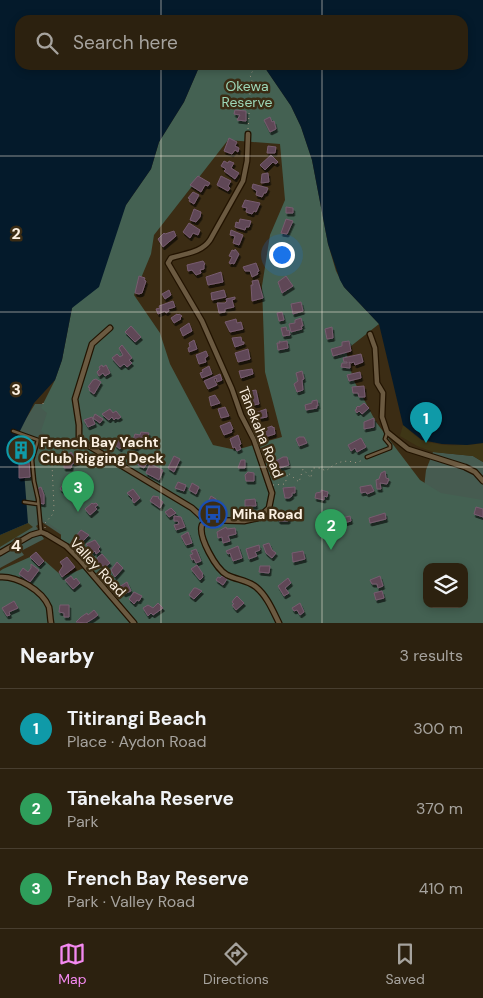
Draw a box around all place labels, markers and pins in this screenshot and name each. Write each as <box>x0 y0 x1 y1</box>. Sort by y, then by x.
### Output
pin: 1 <box>410 402 442 443</box>
place label: French Bay Yacht Club Rigging Deck <box>40 433 164 467</box>
building icon: French Bay Yacht Club Rigging Deck <box>6 435 36 465</box>
pin: 3 <box>62 471 94 512</box>
bus stop icon: Miha Road <box>198 499 228 529</box>
place label: Miha Road <box>232 505 303 523</box>
pin: 2 <box>315 509 347 550</box>

